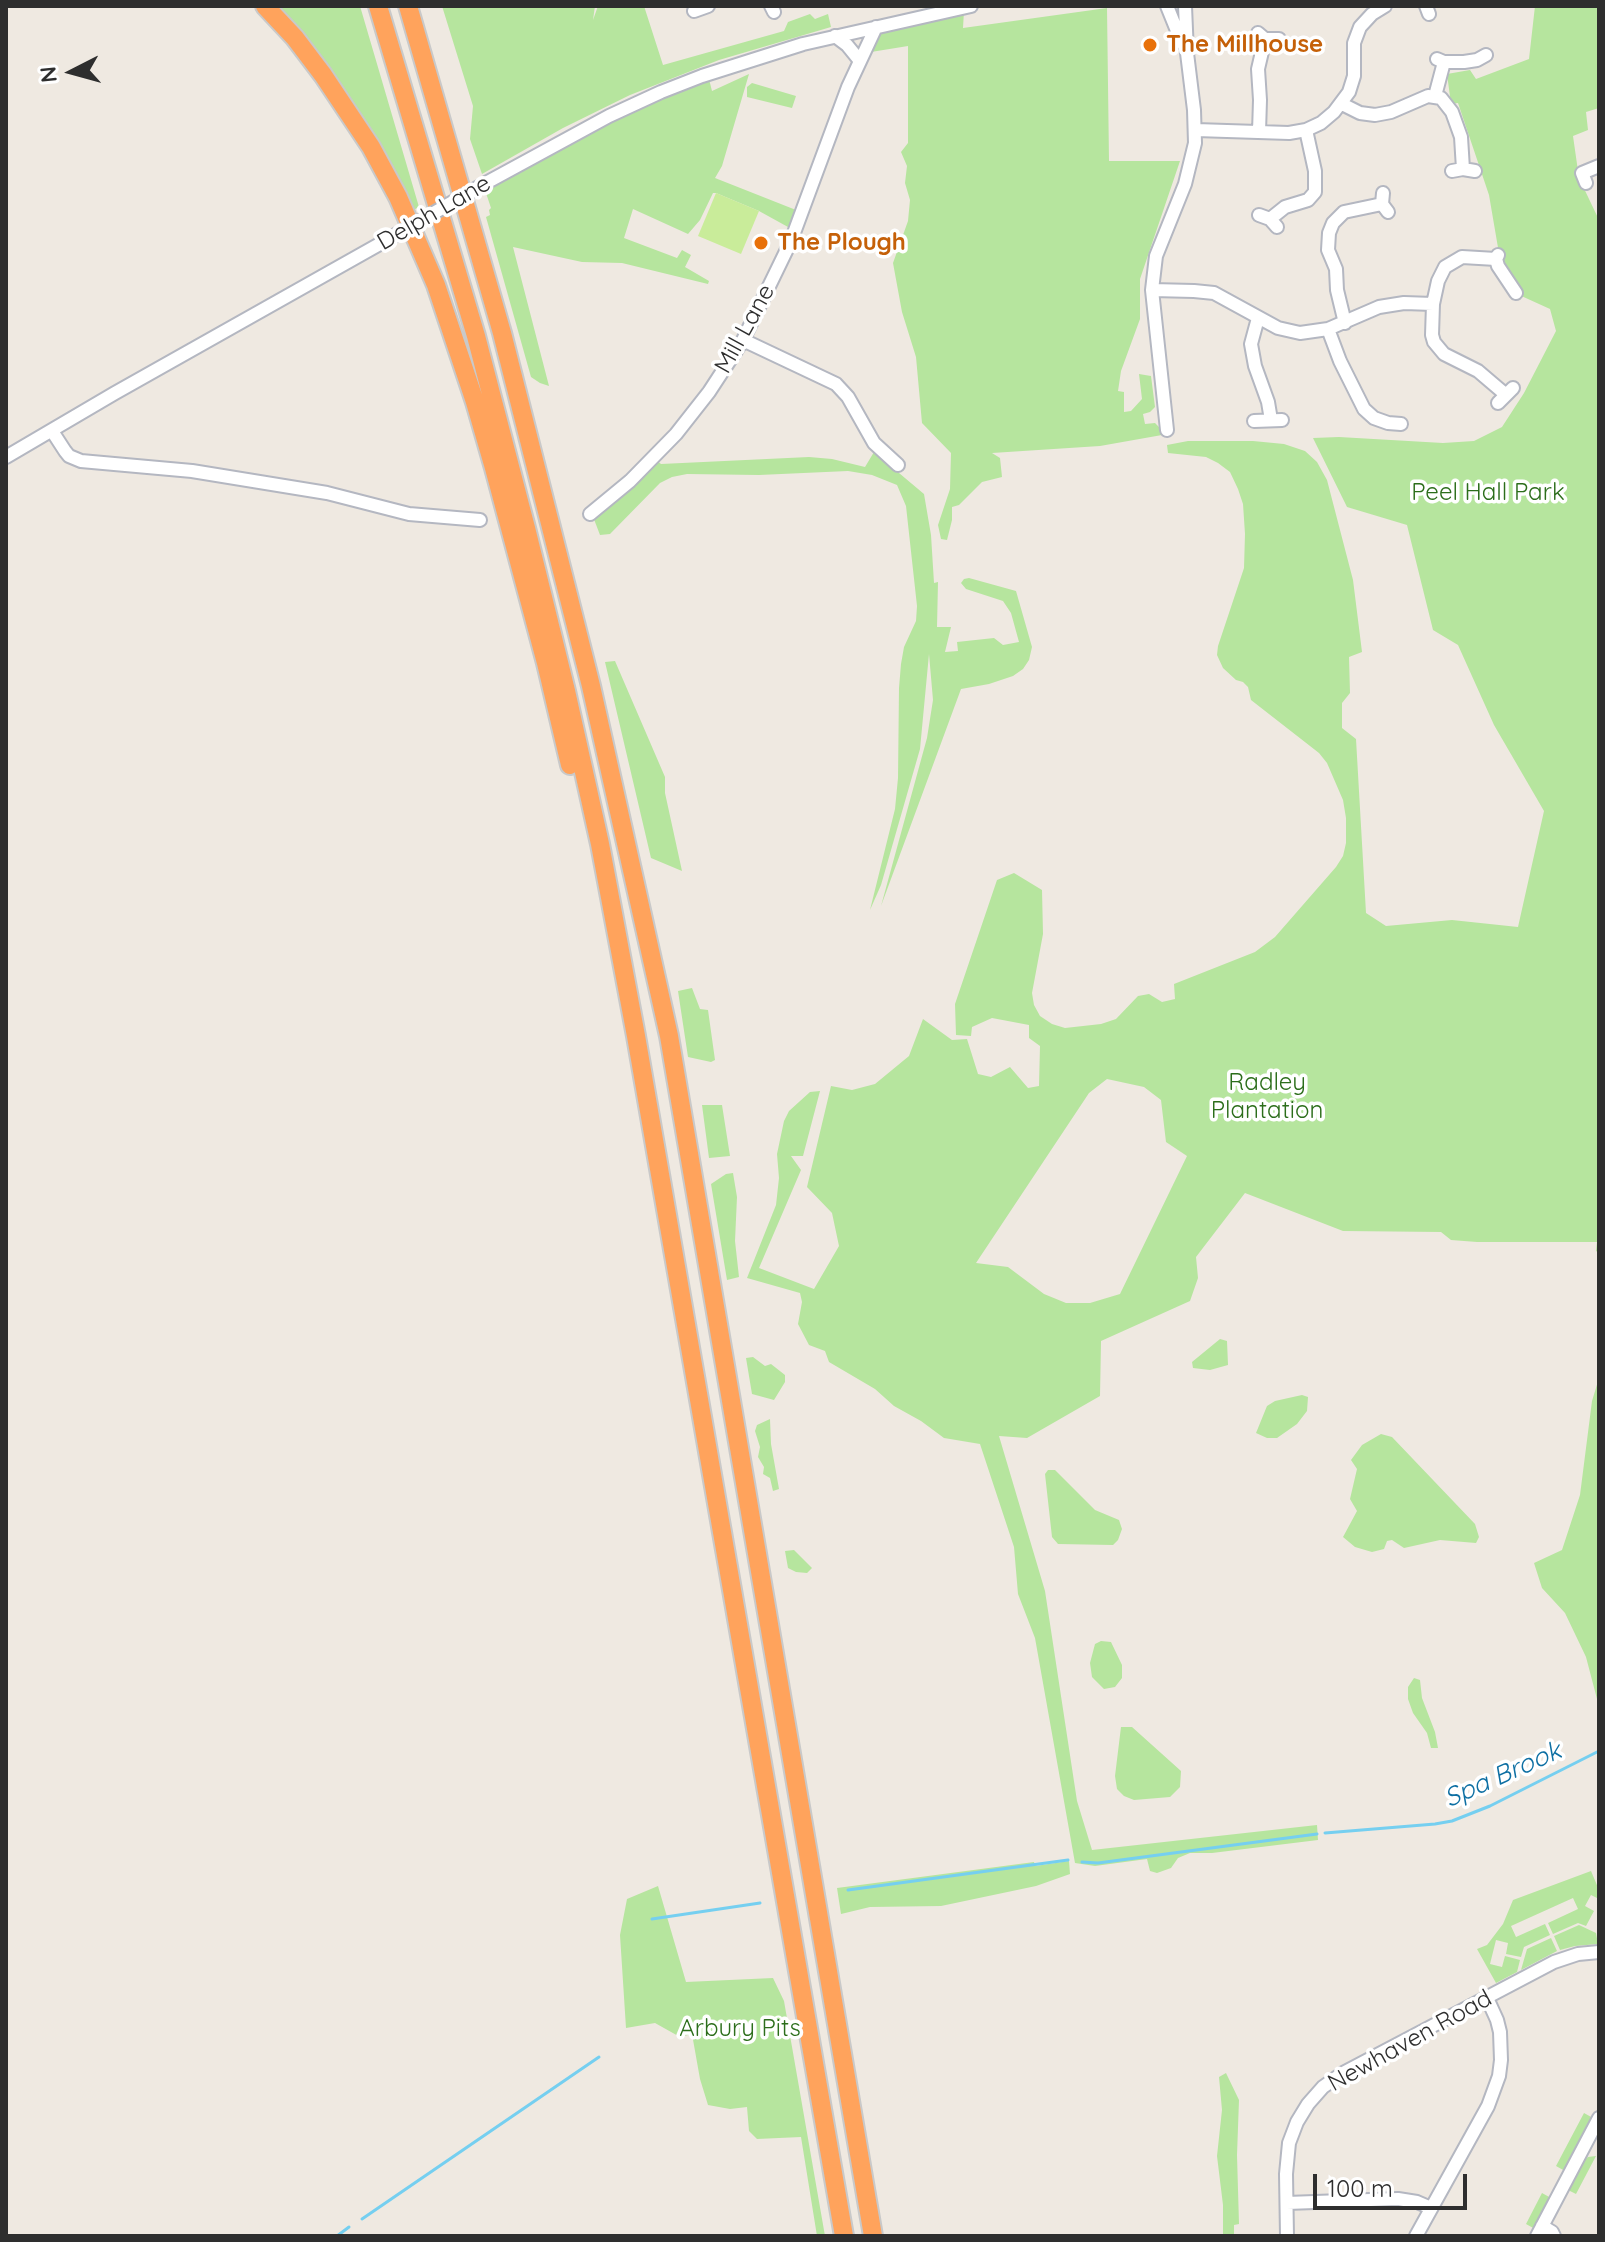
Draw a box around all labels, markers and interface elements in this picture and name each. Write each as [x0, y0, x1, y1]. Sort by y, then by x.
place label: The Millhouse [1166, 31, 1323, 59]
north arrow [32, 32, 112, 112]
marker: The Millhouse [1141, 36, 1159, 54]
text: N [33, 65, 63, 84]
street label: Delph Lane [372, 169, 496, 257]
place label: The Plough [777, 229, 906, 257]
marker: The Plough [752, 234, 770, 252]
street label: Mill Lane [709, 279, 781, 379]
park label: Peel Hall Park [1411, 479, 1565, 507]
park label: Radley Plantation [1211, 1069, 1323, 1125]
water label: Spa Brook [1440, 1735, 1566, 1815]
street label: Newhaven Road [1323, 1984, 1497, 2098]
park label: Arbury Pits [679, 2015, 801, 2043]
scale bar [1317, 2158, 1471, 2208]
text: 100 m [1327, 2173, 1393, 2203]

